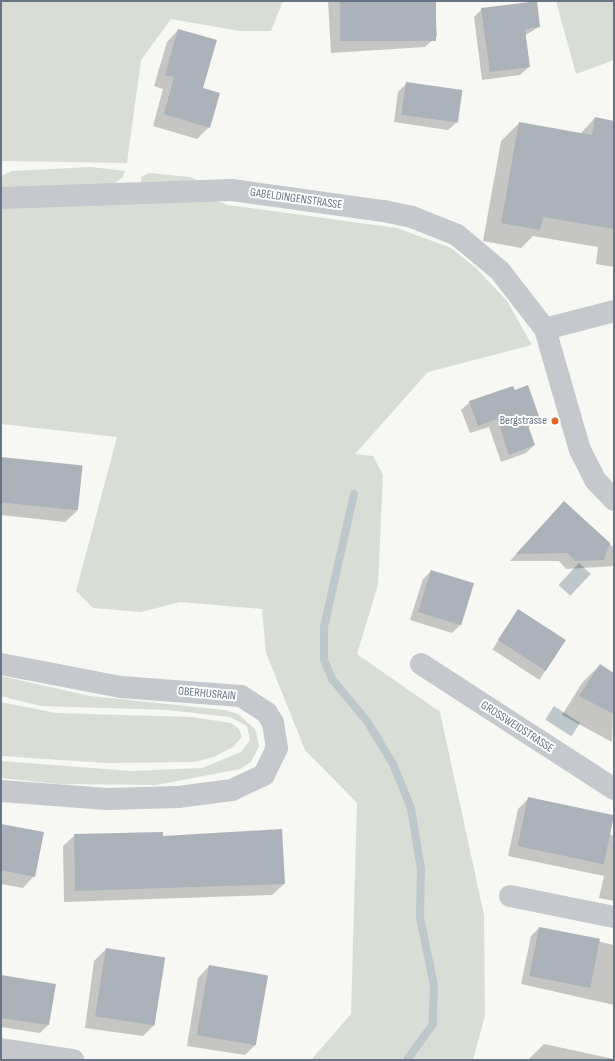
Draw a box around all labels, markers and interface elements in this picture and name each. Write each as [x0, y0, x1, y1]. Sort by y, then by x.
street label: GABELDINGENSTRASSE [249, 185, 343, 213]
place label: Bergstrasse [500, 414, 547, 428]
marker: Bergstrasse [550, 416, 560, 426]
street label: OBERHUSRAIN [177, 684, 237, 704]
street label: GROSSWEIDSTRASSE [478, 698, 556, 756]

